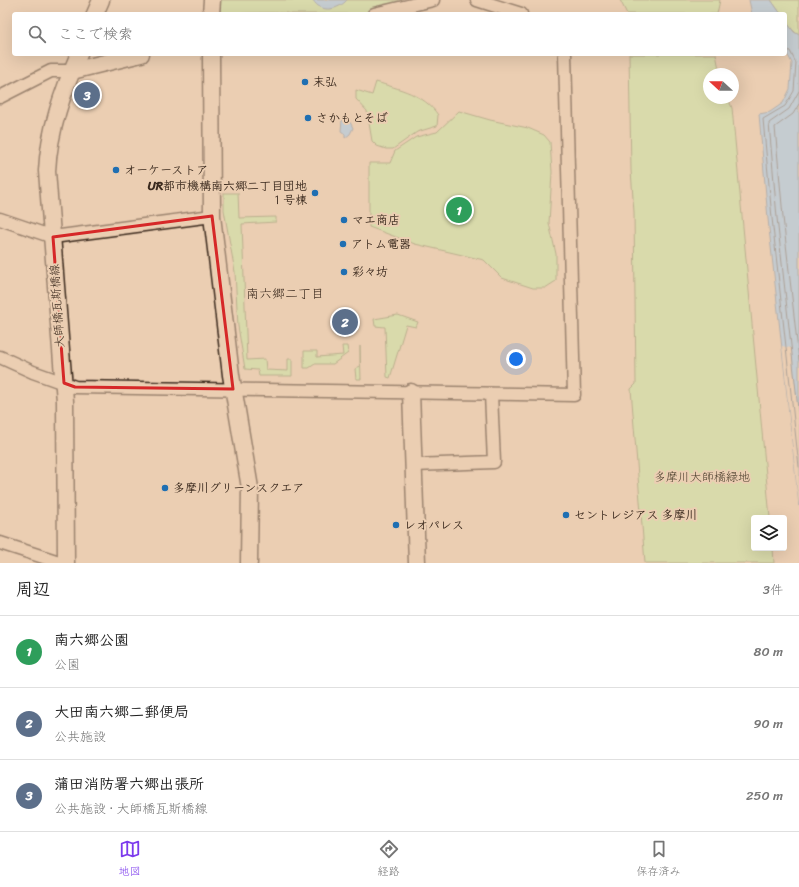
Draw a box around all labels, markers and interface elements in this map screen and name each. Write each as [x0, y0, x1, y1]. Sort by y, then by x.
search box [12, 12, 787, 56]
text: ここで検索 [58, 21, 133, 47]
icon: search [26, 23, 48, 45]
north arrow [703, 68, 739, 104]
place label: 末弘 [313, 71, 337, 93]
marker: 末弘 [300, 77, 310, 87]
pin: 3 [74, 80, 100, 110]
place label: さかもとそば [316, 107, 388, 129]
marker: さかもとそば [303, 113, 313, 123]
place label: オーケーストア [124, 159, 208, 181]
marker: オーケーストア [111, 165, 121, 175]
place label: UR都市機構南六郷二丁目団地 １号棟 [148, 175, 307, 211]
marker: UR都市機構南六郷二丁目団地 １号棟 [310, 188, 320, 198]
pin: 1 [446, 195, 472, 225]
place label: マエ商店 [352, 209, 400, 231]
marker: マエ商店 [339, 215, 349, 225]
place label: アトム電器 [351, 233, 411, 255]
marker: アトム電器 [338, 239, 348, 249]
place label: 彩々坊 [352, 261, 388, 283]
street label: 大師橋瓦斯橋線 [43, 263, 71, 349]
marker: 彩々坊 [339, 267, 349, 277]
district label: 南六郷二丁目 [246, 282, 324, 305]
pin: 2 [332, 307, 358, 337]
your location [506, 349, 526, 369]
park label: 多摩川大師橋緑地 [654, 466, 750, 488]
place label: 多摩川グリーンスクエア [173, 477, 304, 499]
marker: 多摩川グリーンスクエア [160, 483, 170, 493]
place label: セントレジアス 多摩川 [574, 504, 698, 526]
marker: セントレジアス 多摩川 [561, 510, 571, 520]
place label: レオパレス [404, 514, 464, 536]
map controls [751, 515, 787, 551]
button: layers [751, 515, 787, 551]
marker: レオパレス [391, 520, 401, 530]
text: 周辺 [16, 574, 50, 604]
text: 3件 [763, 578, 783, 601]
text: 南六郷公園 [54, 627, 129, 653]
text: 1 [26, 640, 32, 663]
text: 80 m [754, 640, 783, 663]
text: 公園 [54, 653, 80, 676]
text: 大田南六郷二郵便局 [54, 699, 189, 725]
text: 2 [25, 712, 33, 735]
text: 90 m [753, 712, 783, 735]
text: 公共施設 [54, 725, 106, 748]
text: 蒲田消防署六郷出張所 [54, 771, 204, 797]
text: 3 [25, 784, 33, 807]
text: 250 m [746, 784, 783, 807]
text: 公共施設 · 大師橋瓦斯橋線 [54, 797, 207, 820]
tab: 地図 [119, 838, 141, 881]
tab: 経路 [378, 838, 400, 881]
tab: 保存済み [637, 838, 681, 881]

